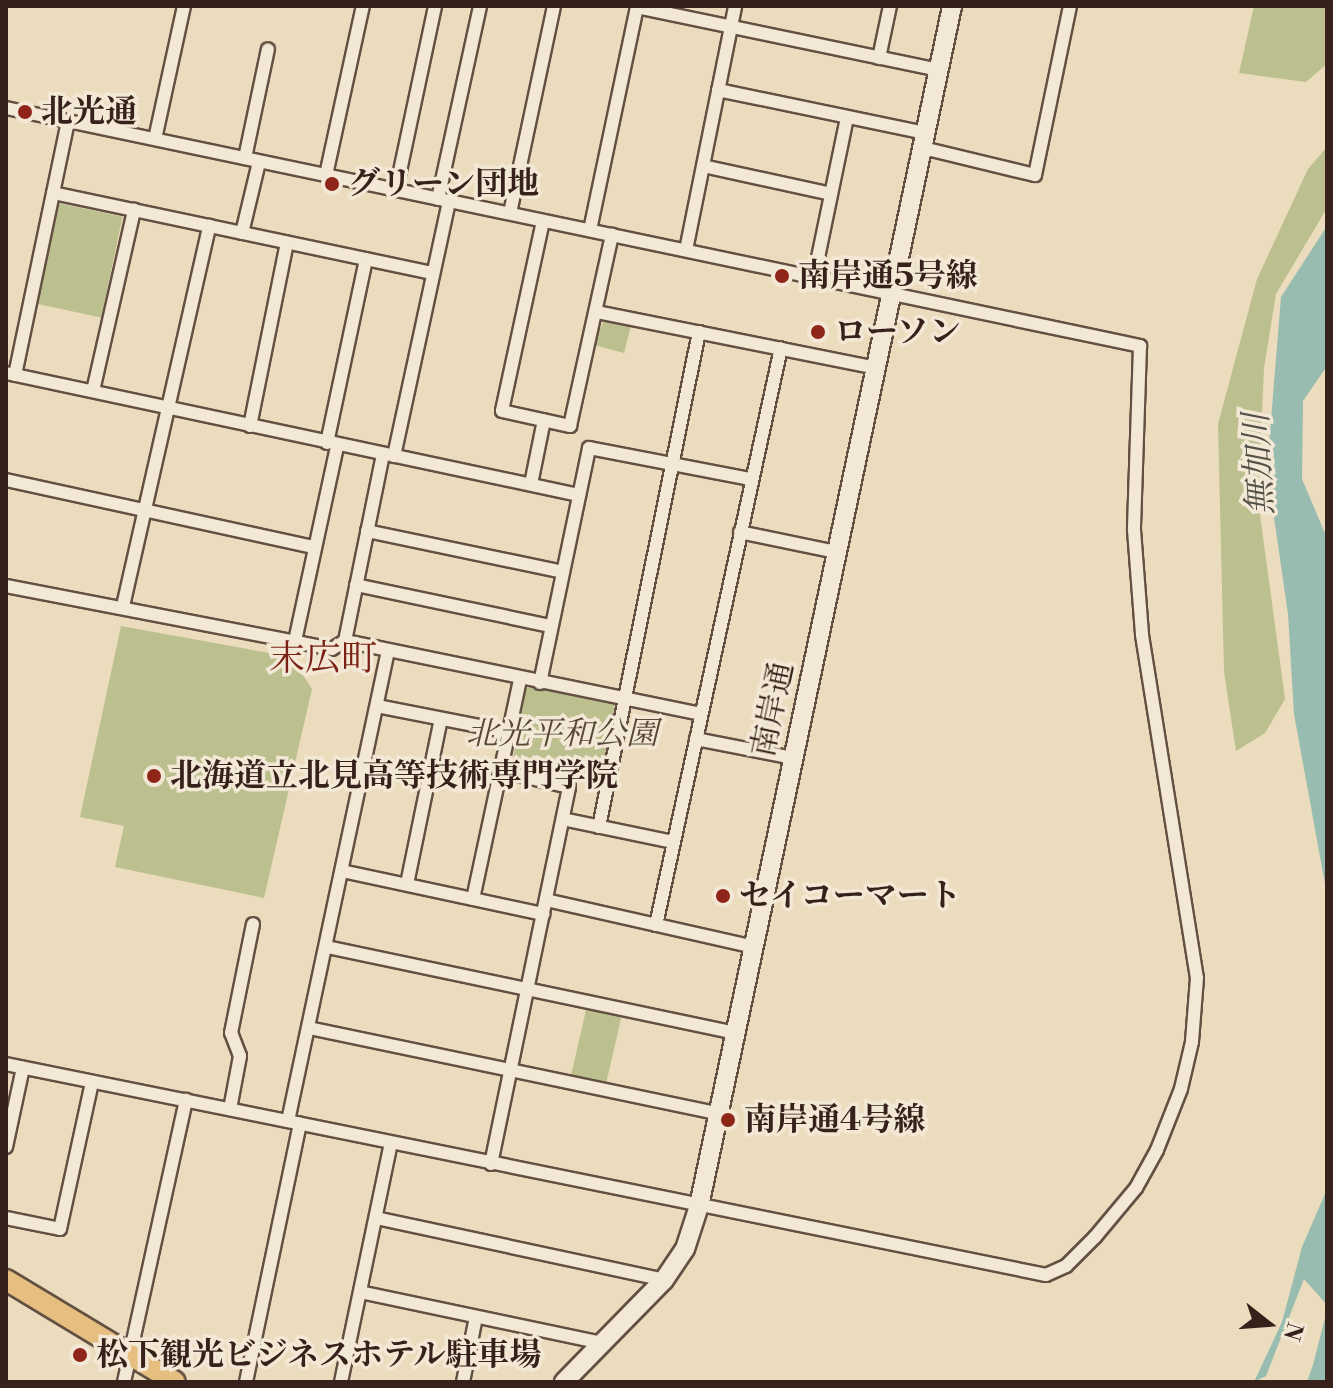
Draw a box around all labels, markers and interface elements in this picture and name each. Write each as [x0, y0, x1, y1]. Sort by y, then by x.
place label: 北光通 [41, 93, 137, 131]
marker: 北光通 [16, 103, 34, 121]
place label: グリーン団地 [348, 165, 540, 203]
marker: グリーン団地 [323, 175, 341, 193]
place label: 南岸通5号線 [798, 257, 978, 295]
marker: 南岸通5号線 [773, 267, 791, 285]
place label: ローソン [834, 313, 962, 351]
marker: ローソン [809, 323, 827, 341]
water label: 無加川 [1237, 412, 1283, 516]
district label: 末広町 [269, 638, 377, 682]
street label: 南岸通 [744, 659, 802, 761]
park label: 北光平和公園 [466, 715, 658, 753]
place label: 北海道立北見高等技術専門学院 [170, 757, 618, 795]
marker: 北海道立北見高等技術専門学院 [145, 767, 163, 785]
place label: セイコーマート [739, 877, 963, 915]
marker: セイコーマート [714, 887, 732, 905]
place label: 南岸通4号線 [744, 1101, 925, 1139]
marker: 南岸通4号線 [719, 1111, 737, 1129]
north arrow [1229, 1284, 1309, 1364]
text: N [1277, 1319, 1308, 1343]
place label: 松下観光ビジネスホテル駐車場 [96, 1336, 544, 1374]
marker: 松下観光ビジネスホテル駐車場 [71, 1346, 89, 1364]

